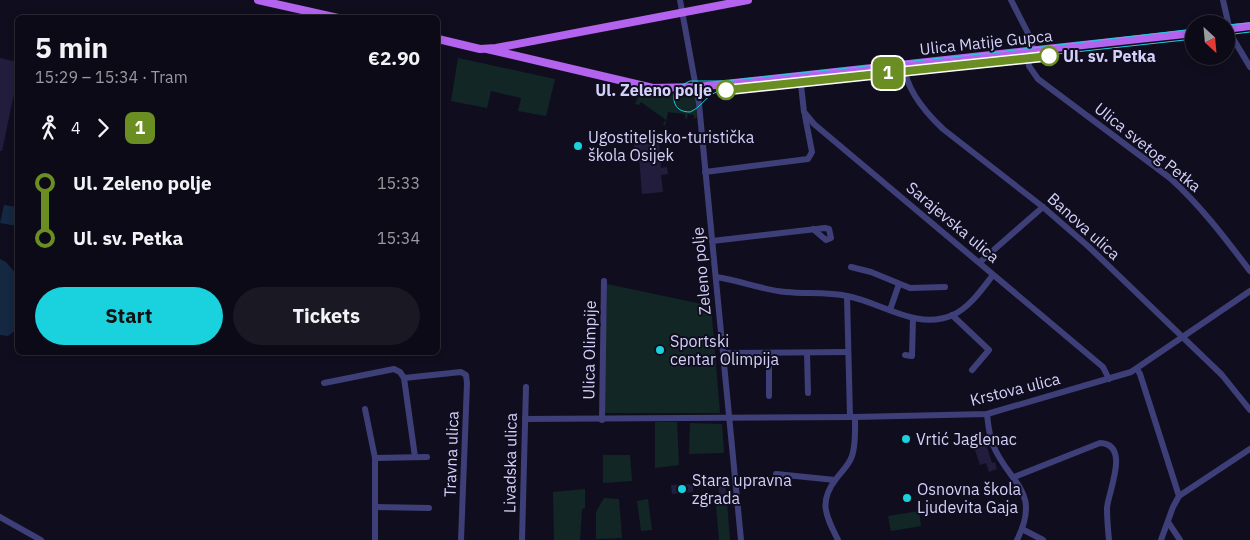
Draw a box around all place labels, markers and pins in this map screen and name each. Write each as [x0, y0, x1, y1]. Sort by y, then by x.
marker: Ul. sv. Petka [1039, 46, 1059, 66]
place label: Ul. sv. Petka [1063, 46, 1156, 66]
place label: Ul. Zeleno polje [595, 80, 712, 100]
marker: Ul. Zeleno polje [716, 80, 736, 100]
place label: Ugostiteljsko-turistička škola Osijek [588, 127, 755, 165]
marker: Ugostiteljsko-turistička škola Osijek [572, 140, 584, 152]
place label: Sportski centar Olimpija [670, 331, 780, 369]
marker: Sportski centar Olimpija [654, 344, 666, 356]
place label: Vrtić Jaglenac [916, 429, 1017, 449]
marker: Vrtić Jaglenac [900, 433, 912, 445]
place label: Stara upravna zgrada [692, 470, 792, 508]
place label: Osnovna škola Ljudevita Gaja [917, 479, 1022, 517]
marker: Stara upravna zgrada [676, 483, 688, 495]
marker: Osnovna škola Ljudevita Gaja [901, 492, 913, 504]

